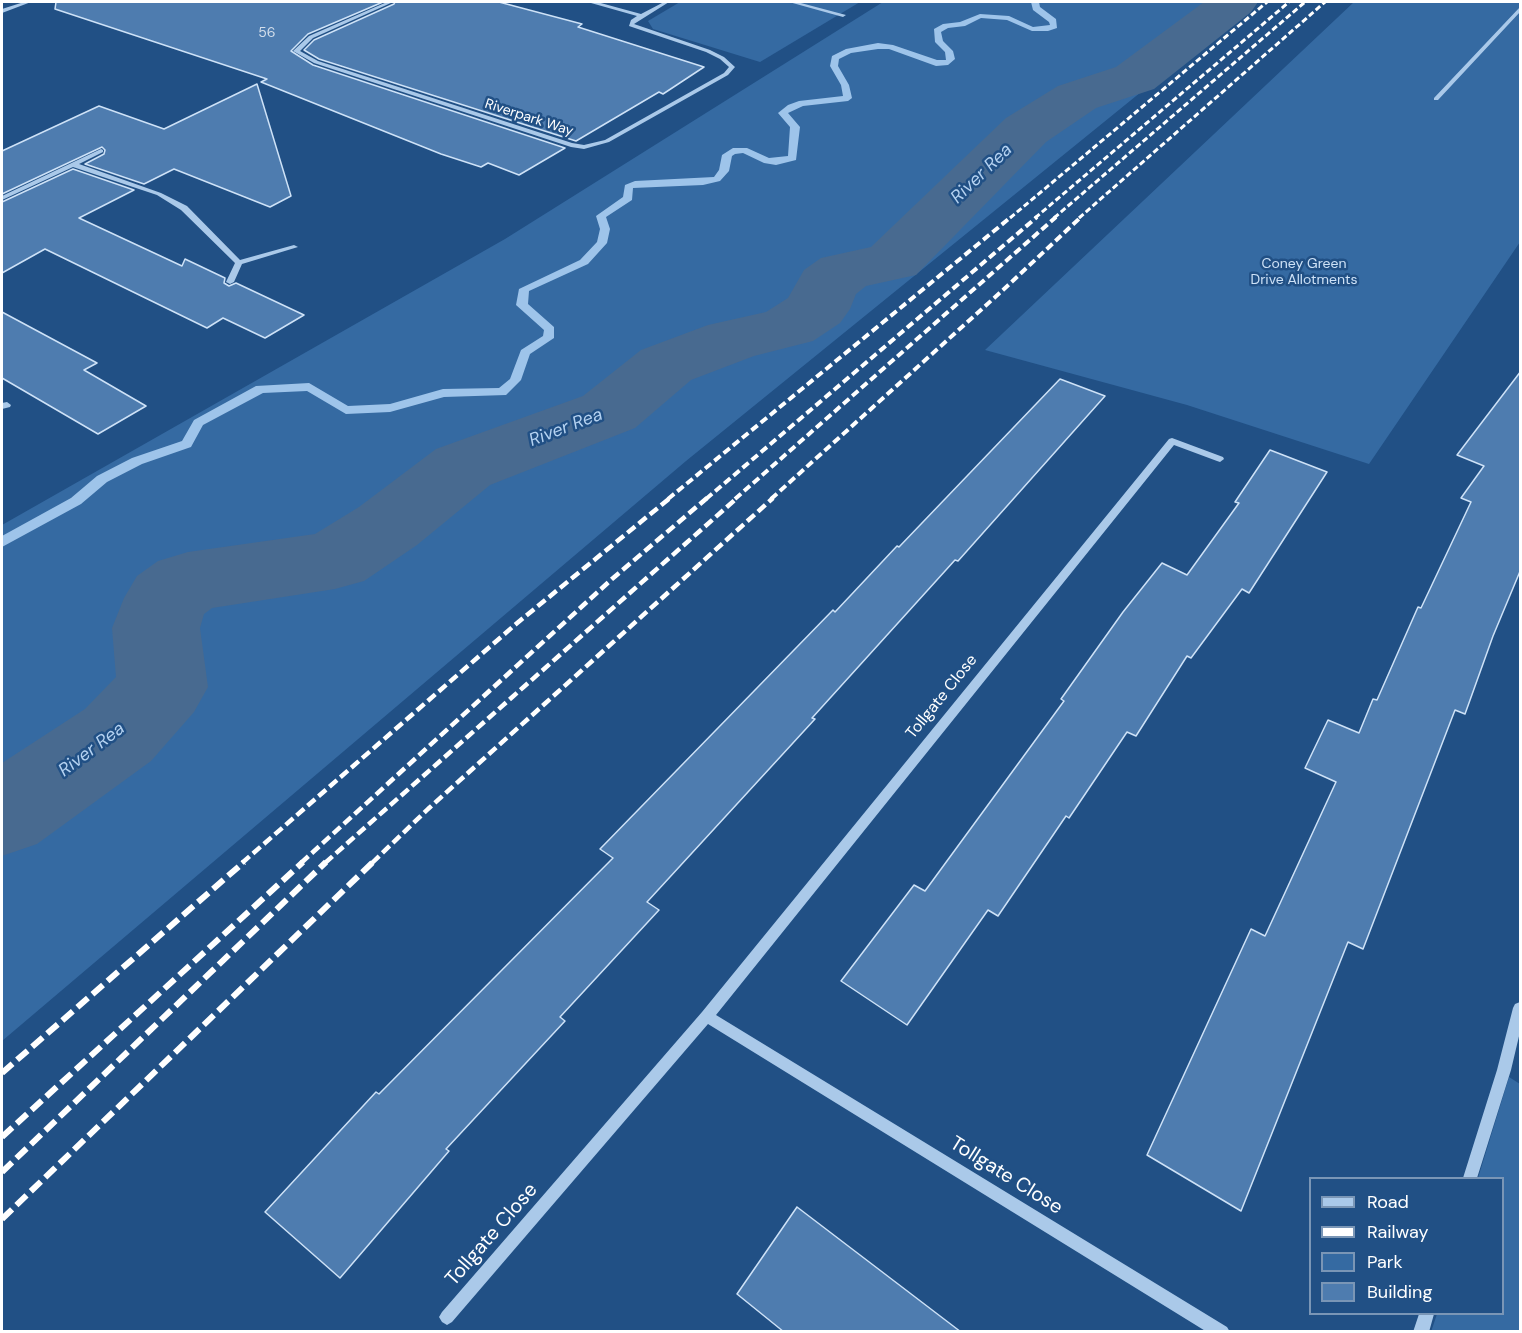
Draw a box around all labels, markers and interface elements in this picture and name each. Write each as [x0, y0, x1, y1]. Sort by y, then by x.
house number: 56 [258, 25, 276, 41]
street label: Riverpark Way [483, 96, 575, 140]
water label: River Rea [947, 139, 1017, 209]
park label: Coney Green Drive Allotments [1251, 256, 1357, 288]
water label: River Rea [526, 404, 606, 452]
street label: Tollgate Close [902, 651, 982, 743]
water label: River Rea [55, 718, 129, 782]
street label: Tollgate Close [945, 1132, 1067, 1220]
legend [1309, 1177, 1504, 1315]
street label: Tollgate Close [441, 1179, 543, 1291]
text: Road [1367, 1190, 1409, 1214]
text: Railway [1367, 1220, 1429, 1244]
text: Park [1367, 1250, 1403, 1274]
text: Building [1367, 1280, 1432, 1304]

